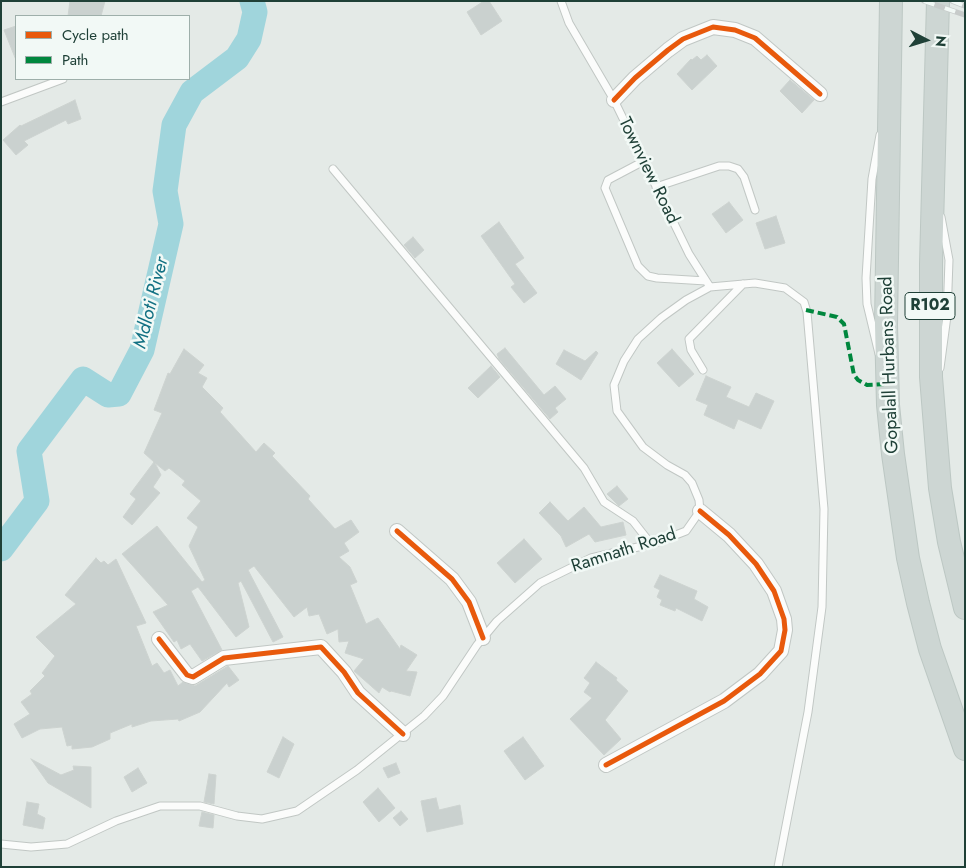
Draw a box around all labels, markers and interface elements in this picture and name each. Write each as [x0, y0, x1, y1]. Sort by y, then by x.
legend [15, 15, 190, 80]
north arrow [901, 15, 951, 65]
text: Cycle path [62, 24, 129, 46]
text: N [930, 35, 951, 48]
text: Path [62, 49, 88, 71]
street label: Townview Road [613, 114, 683, 228]
water label: Mdloti River [130, 255, 174, 351]
street label: Gopalall Hurbans Road [876, 276, 904, 454]
road number: R102 [905, 292, 955, 320]
street label: Ramnath Road [569, 524, 679, 578]

